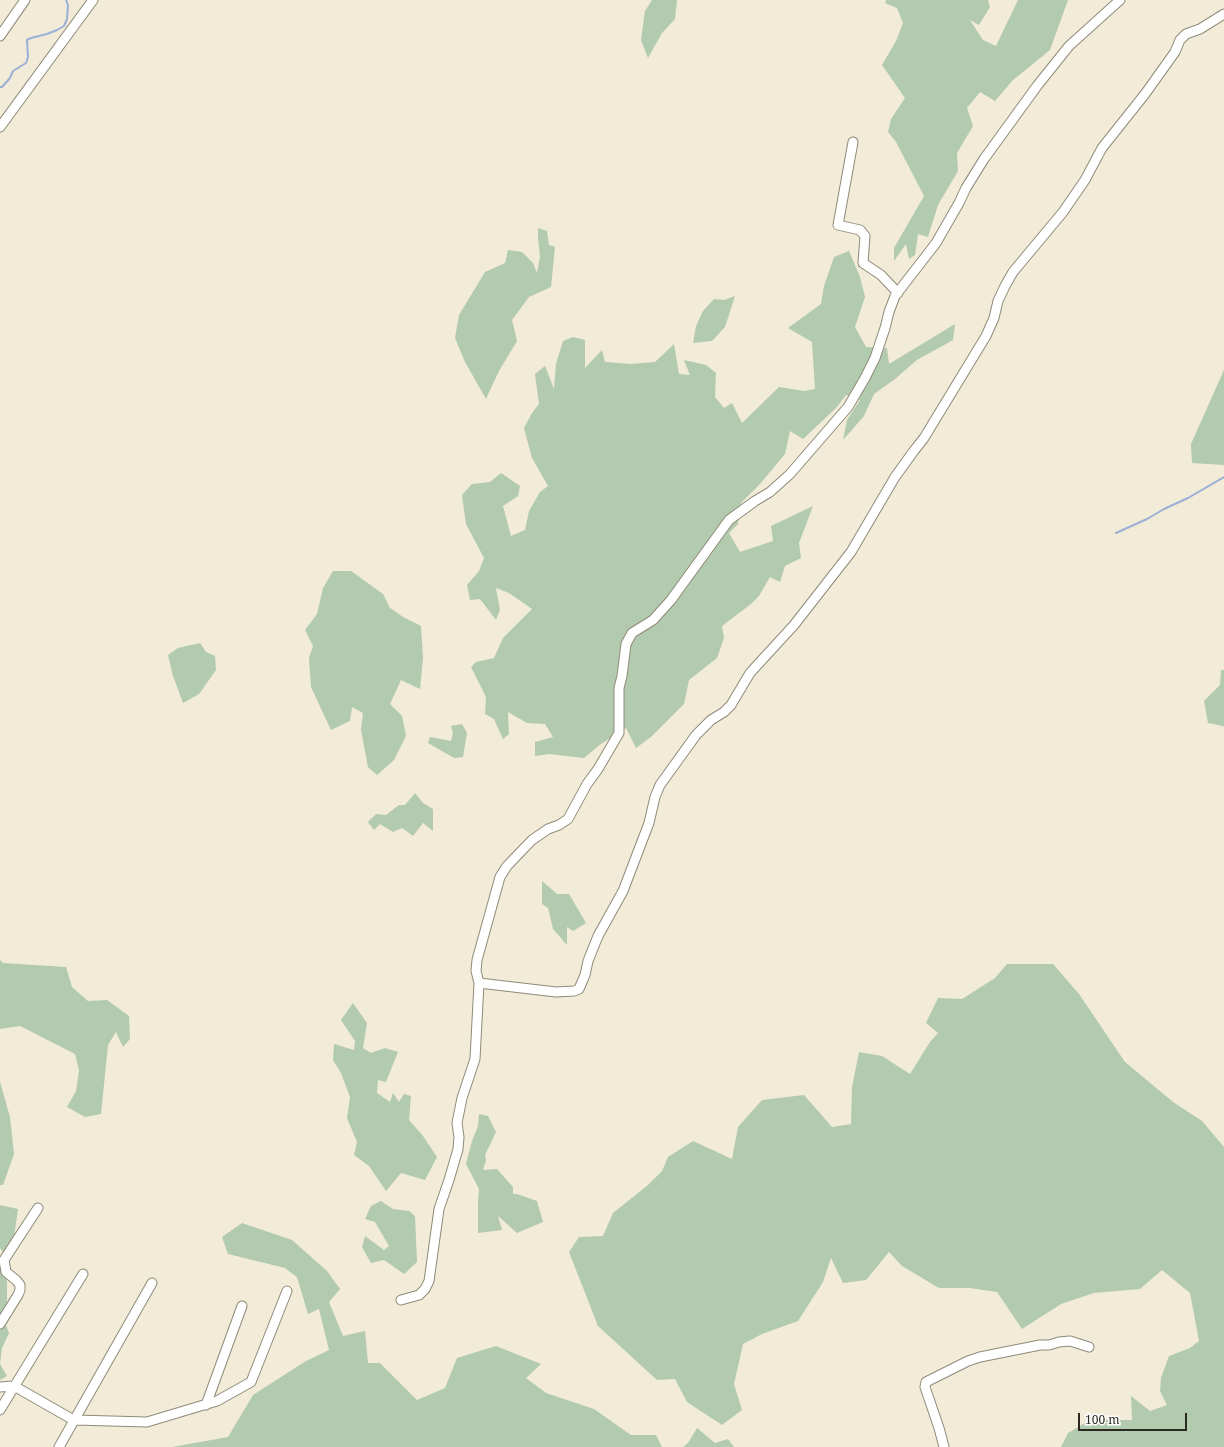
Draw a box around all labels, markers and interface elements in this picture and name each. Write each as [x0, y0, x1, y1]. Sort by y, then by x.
scale bar [1080, 1405, 1189, 1431]
text: 100 m [1085, 1411, 1120, 1428]

